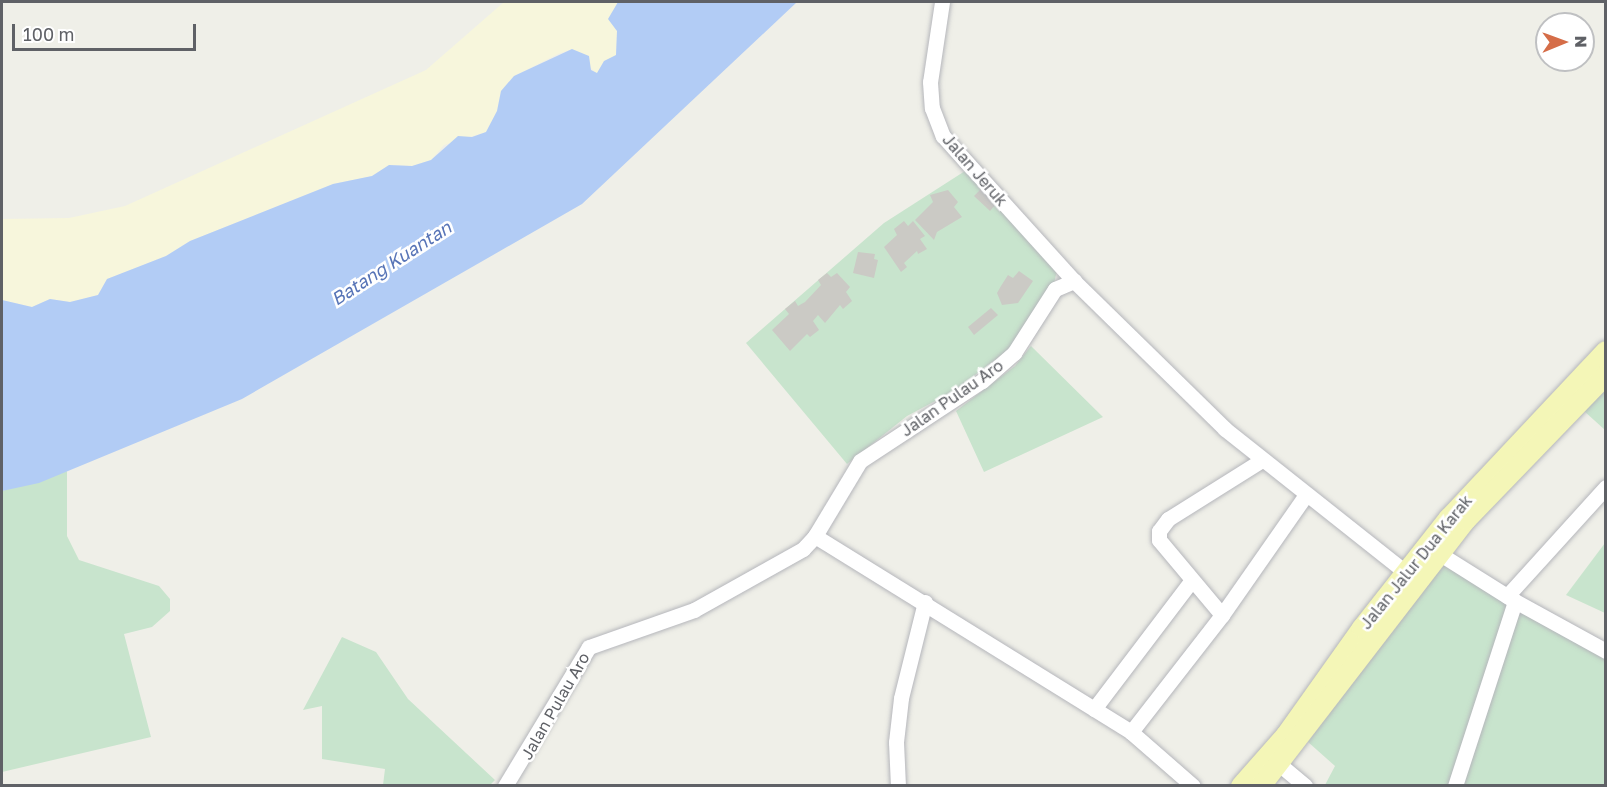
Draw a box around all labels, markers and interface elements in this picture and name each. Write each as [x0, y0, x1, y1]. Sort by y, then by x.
scale bar [15, 12, 200, 50]
north arrow [1535, 12, 1595, 72]
text: 100 m [23, 23, 74, 45]
text: N [1571, 35, 1591, 48]
street label: Jalan Jeruk [939, 130, 1011, 210]
water label: Batang Kuantan [327, 216, 455, 310]
street label: Jalan Pulau Aro [897, 356, 1007, 440]
street label: Jalan Jalur Dua Karak [1356, 491, 1476, 633]
street label: Jalan Pulau Aro [517, 649, 593, 763]

